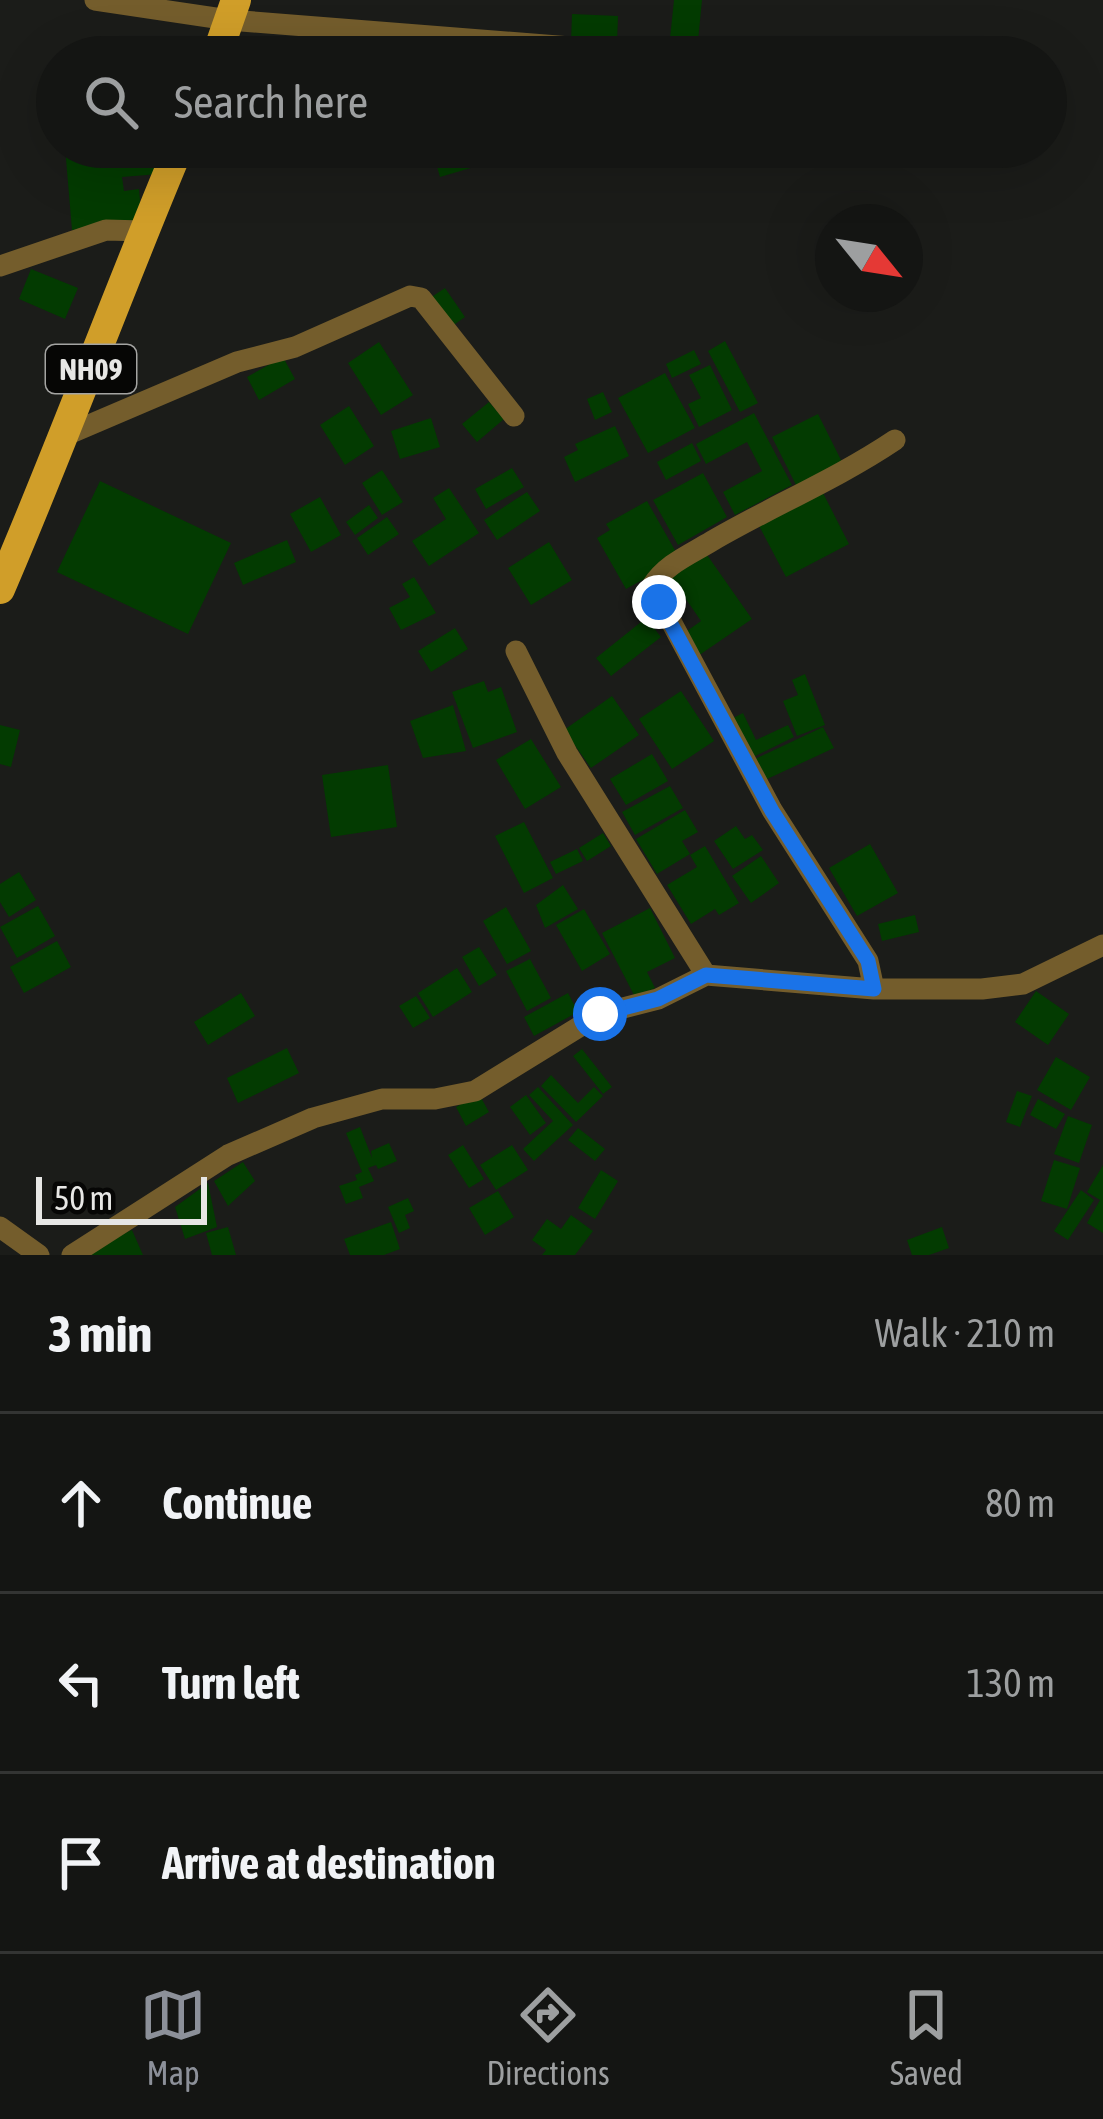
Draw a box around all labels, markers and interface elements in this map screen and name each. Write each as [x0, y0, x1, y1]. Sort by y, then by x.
search box [36, 36, 1067, 168]
icon: search [78, 69, 144, 135]
text: Search here [174, 76, 368, 128]
north arrow [815, 204, 923, 312]
road number: NH09 [46, 345, 136, 393]
route end [632, 575, 686, 629]
route start [573, 987, 627, 1041]
scale bar [36, 1171, 207, 1224]
text: 50 m [54, 1179, 113, 1217]
text: 3 min [48, 1304, 152, 1363]
text: Walk · 210 m [875, 1311, 1055, 1355]
icon: ahead [48, 1470, 114, 1536]
text: Continue [162, 1477, 313, 1529]
text: 80 m [985, 1481, 1055, 1525]
icon: left [48, 1650, 114, 1716]
text: Turn left [162, 1657, 300, 1709]
text: 130 m [967, 1661, 1055, 1705]
icon: arrive [48, 1830, 114, 1896]
text: Arrive at destination [162, 1837, 496, 1889]
tab: Map [140, 1982, 206, 2092]
tab: Directions [486, 1982, 610, 2092]
tab: Saved [890, 1982, 963, 2092]

